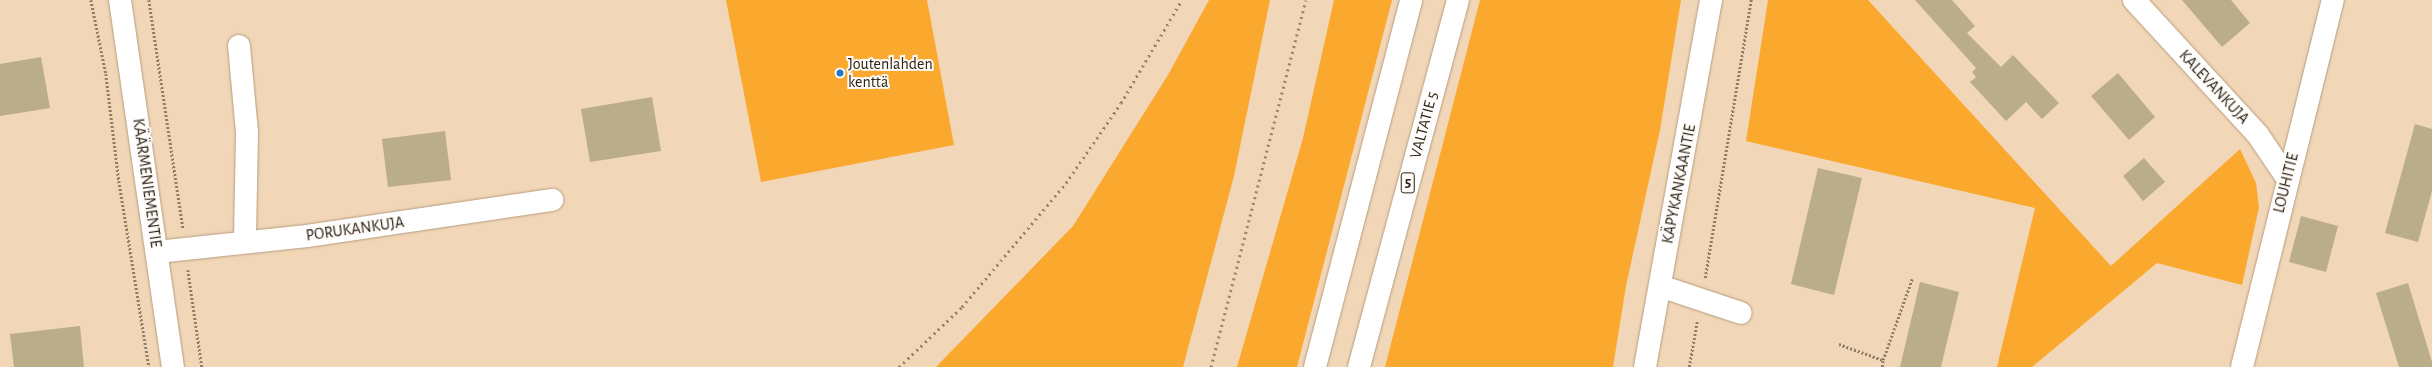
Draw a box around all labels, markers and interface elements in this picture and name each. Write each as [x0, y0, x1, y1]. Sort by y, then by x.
street label: KALEVANKUJA [2175, 46, 2253, 128]
place label: Joutenlahden kenttä [848, 54, 933, 92]
marker: Joutenlahden kenttä [835, 68, 845, 78]
street label: VALTATIE 5 [1406, 90, 1442, 160]
street label: KÄÄRMENIEMENTIE [128, 117, 166, 249]
street label: KÄPYKANKAANTIE [1658, 123, 1700, 245]
street label: LOUHITIE [2269, 151, 2303, 215]
road number: 5 [1400, 170, 1416, 196]
street label: PORUKANKUJA [305, 213, 405, 245]

